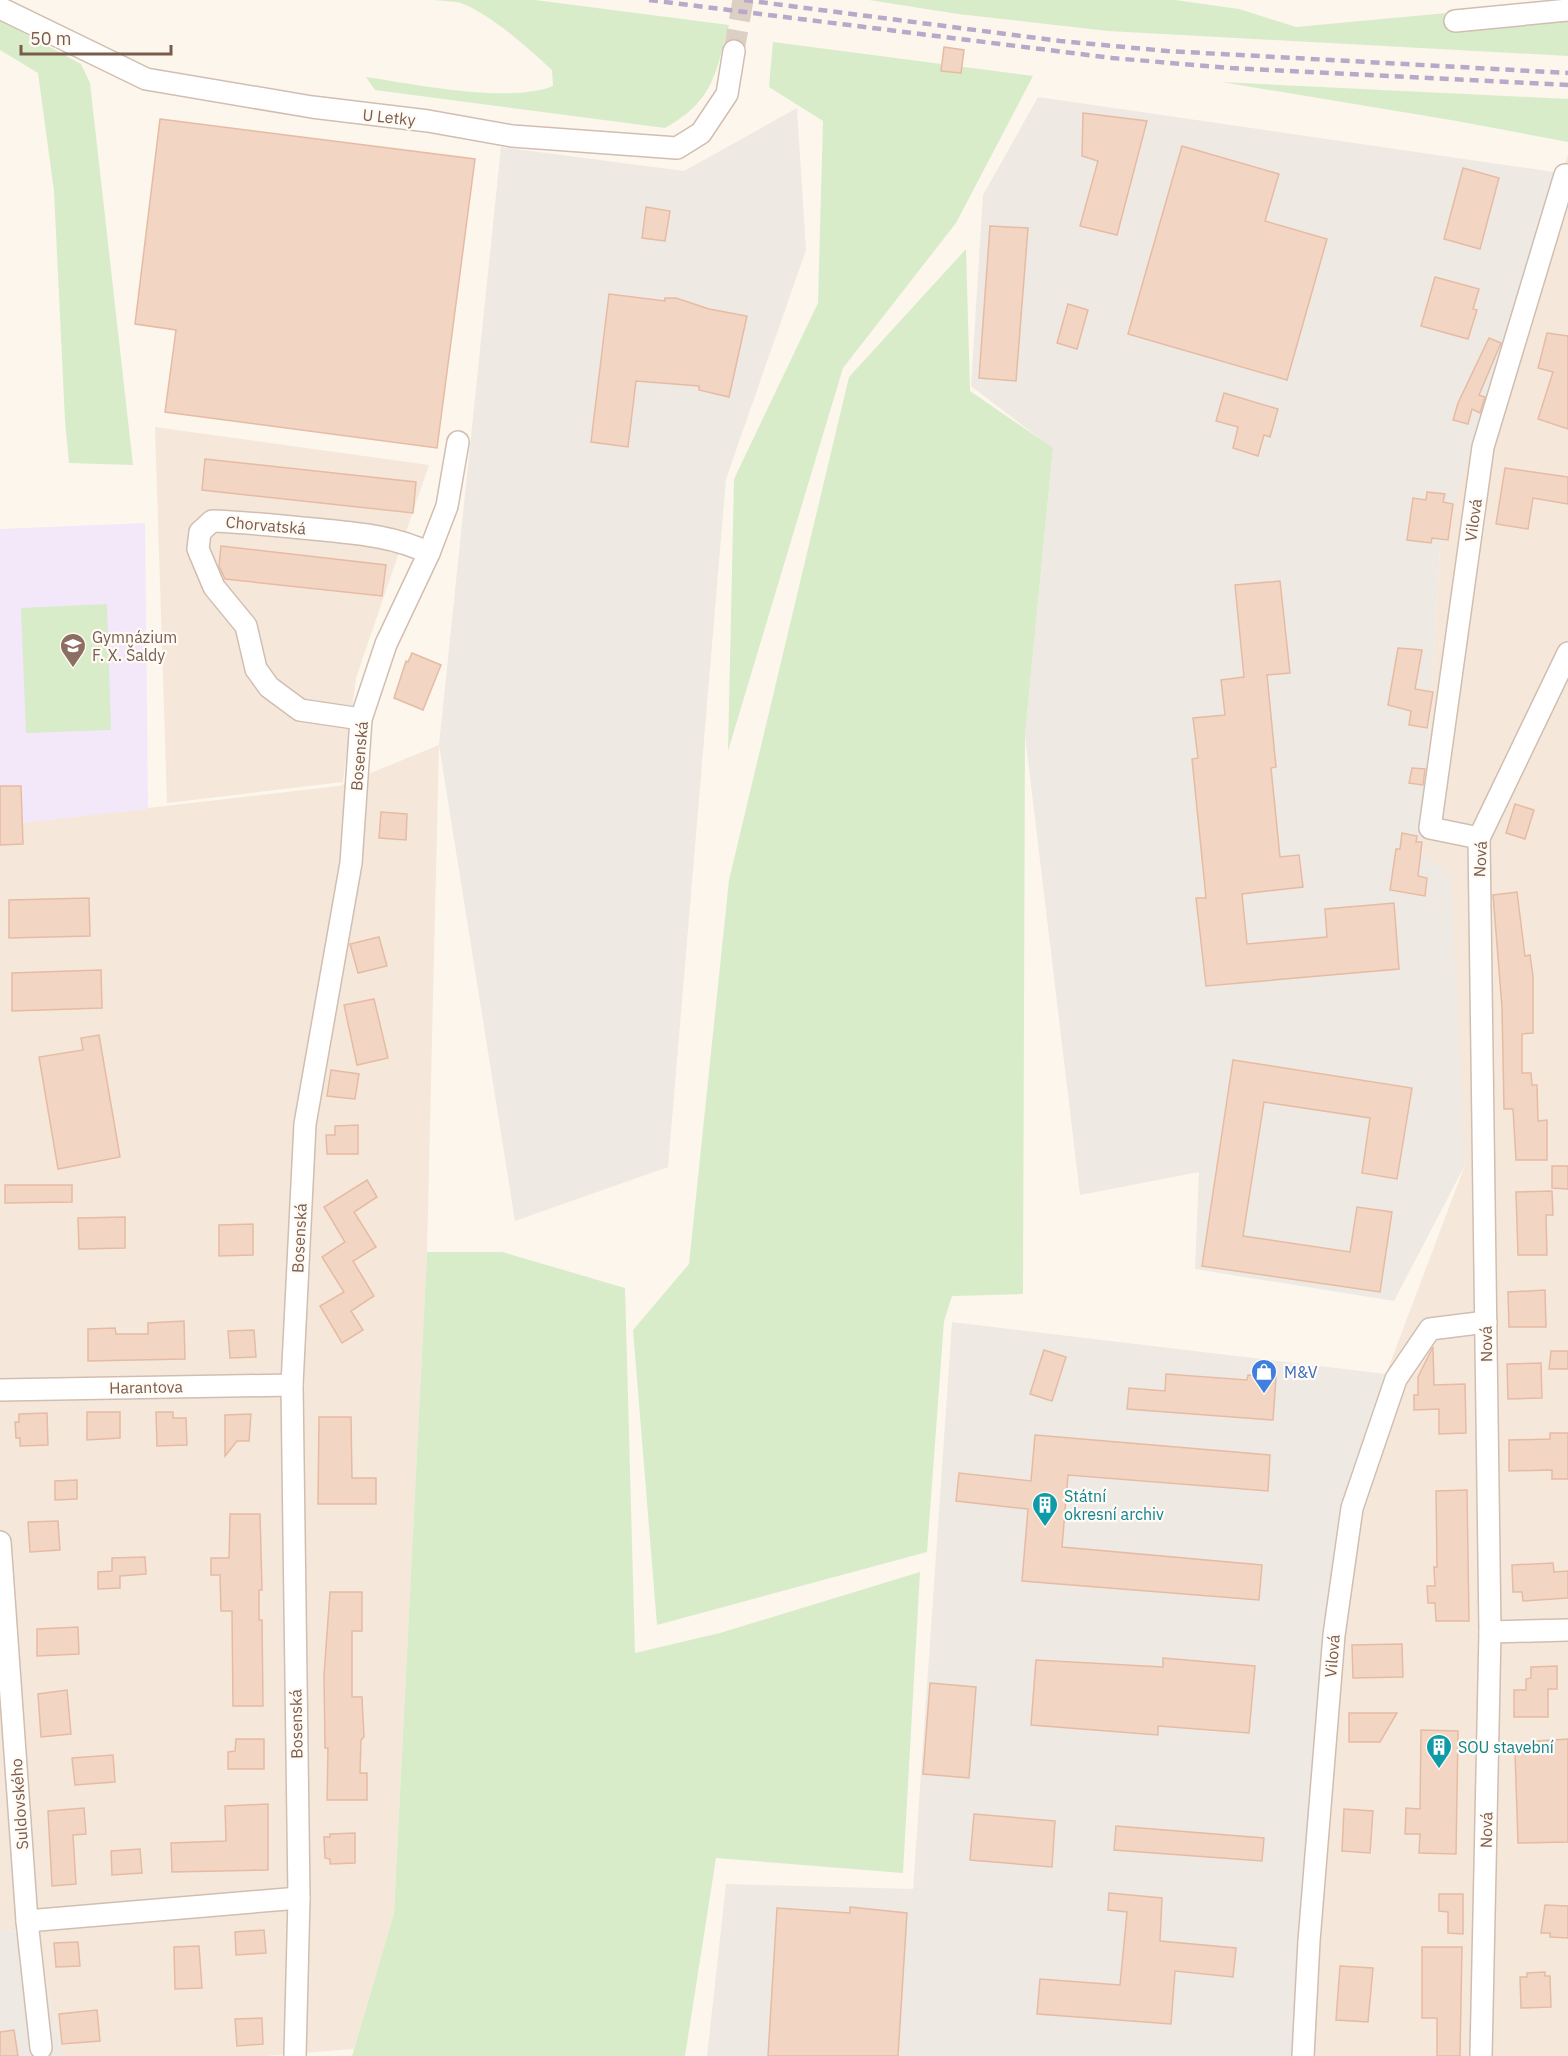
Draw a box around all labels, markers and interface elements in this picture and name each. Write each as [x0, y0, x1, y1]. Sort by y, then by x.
scale bar [21, 18, 171, 56]
text: 50 m [30, 27, 72, 50]
street label: U Letky [361, 104, 417, 130]
street label: Vilová [1460, 497, 1486, 543]
street label: Chorvatská [225, 512, 307, 539]
place label: Gymnázium F. X. Šaldy [92, 627, 177, 665]
school or university icon: Gymnázium F. X. Šaldy [58, 631, 88, 669]
street label: Bosenská [346, 720, 372, 792]
street label: Nová [1469, 840, 1491, 878]
street label: Bosenská [287, 1202, 311, 1273]
street label: Nová [1476, 1325, 1496, 1362]
shop icon: M&V [1249, 1357, 1279, 1395]
place label: M&V [1284, 1362, 1318, 1382]
street label: Harantova [109, 1376, 184, 1398]
place label: Státní okresní archiv [1064, 1486, 1164, 1524]
building icon: Státní okresní archiv [1030, 1490, 1060, 1528]
street label: Vilová [1320, 1633, 1344, 1678]
street label: Bosenská [285, 1688, 307, 1759]
building icon: SOU stavební [1424, 1732, 1454, 1770]
place label: SOU stavební [1458, 1737, 1554, 1757]
street label: Suldovského [6, 1758, 32, 1850]
street label: Nová [1476, 1811, 1496, 1848]

